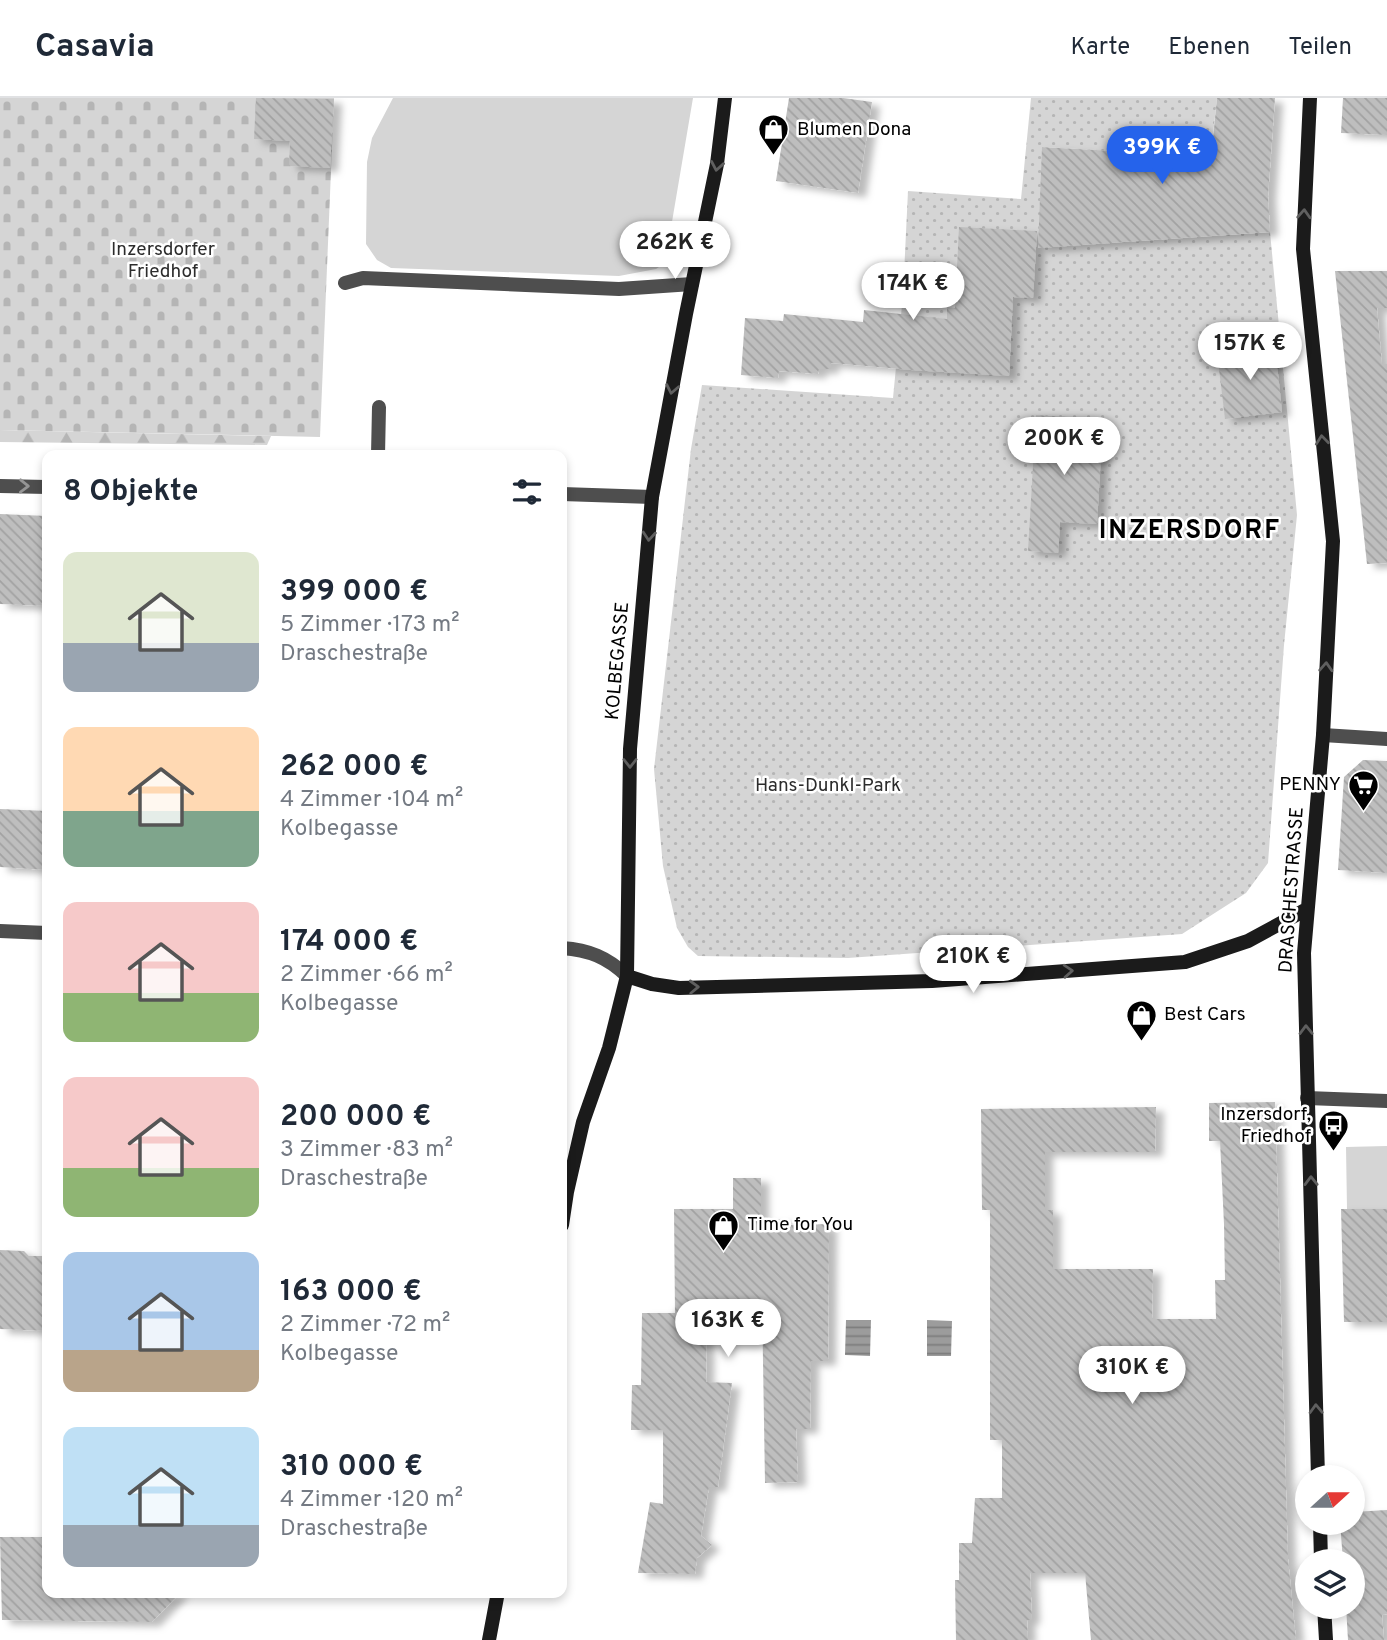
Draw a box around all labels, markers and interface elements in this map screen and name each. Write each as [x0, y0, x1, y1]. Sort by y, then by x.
text: Casavia [35, 27, 155, 69]
text: Karte [1070, 33, 1130, 63]
text: Ebenen [1168, 33, 1250, 63]
text: Teilen [1288, 33, 1352, 63]
shop icon: Blumen Dona [757, 113, 791, 157]
place label: Blumen Dona [797, 118, 911, 142]
pin: 399K € [1105, 126, 1219, 186]
text: 399K € [1123, 134, 1201, 163]
one-way arrow [710, 160, 725, 172]
one-way arrow [1297, 208, 1312, 219]
pin: 262K € [618, 222, 732, 281]
text: 262K € [636, 229, 714, 258]
park label: Inzersdorfer Friedhof [111, 238, 216, 284]
pin: 174K € [856, 262, 970, 322]
text: 174K € [877, 270, 949, 299]
pin: 157K € [1193, 322, 1307, 382]
text: 157K € [1214, 330, 1286, 359]
one-way arrow [665, 383, 680, 395]
pin: 200K € [1007, 418, 1121, 477]
text: 200K € [1023, 425, 1105, 454]
one-way arrow [1315, 435, 1330, 446]
icon: filters [508, 473, 546, 511]
text: 8 Objekte [63, 474, 198, 511]
one-way arrow [18, 479, 29, 494]
district label: INZERSDORF [1099, 515, 1281, 548]
one-way arrow [642, 531, 657, 542]
text: 399 000 € [280, 574, 428, 611]
icon: home [119, 580, 203, 664]
street label: KOLBEGASSE [601, 601, 635, 721]
text: 5 Zimmer · 173 m² [280, 611, 460, 640]
text: Draschestraße [280, 640, 428, 669]
one-way arrow [1319, 661, 1334, 672]
text: 262 000 € [280, 749, 429, 786]
icon: home [119, 755, 203, 839]
one-way arrow [622, 758, 638, 769]
supermarket icon: PENNY [1347, 768, 1381, 812]
place label: PENNY [1279, 773, 1341, 797]
park label: Hans-Dunkl-Park [755, 774, 901, 798]
text: 4 Zimmer · 104 m² [280, 786, 463, 815]
street label: DRASCHESTRASSE [1274, 806, 1310, 974]
text: Kolbegasse [280, 815, 398, 844]
text: 174 000 € [280, 924, 418, 961]
icon: home [119, 930, 203, 1014]
pin: 210K € [916, 936, 1030, 995]
text: 210K € [935, 943, 1011, 972]
text: 2 Zimmer · 66 m² [280, 961, 453, 990]
one-way arrow [1063, 964, 1074, 979]
one-way arrow [689, 979, 700, 995]
text: Kolbegasse [280, 990, 398, 1019]
shop icon: Best Cars [1124, 998, 1158, 1042]
place label: Best Cars [1164, 1003, 1246, 1027]
one-way arrow [1298, 1024, 1314, 1035]
text: 200 000 € [280, 1099, 431, 1136]
place label: Inzersdorf, Friedhof [1220, 1103, 1312, 1149]
icon: home [119, 1105, 203, 1189]
bus stop icon: Inzersdorf, Friedhof [1317, 1109, 1351, 1153]
text: 3 Zimmer · 83 m² [280, 1136, 453, 1165]
text: Draschestraße [280, 1165, 428, 1194]
one-way arrow [1303, 1176, 1318, 1187]
shop icon: Time for You [707, 1208, 741, 1252]
place label: Time for You [747, 1213, 853, 1237]
text: 163 000 € [280, 1274, 422, 1311]
icon: home [119, 1280, 203, 1364]
pin: 163K € [671, 1300, 785, 1359]
text: 163K € [691, 1307, 765, 1336]
text: 2 Zimmer · 72 m² [280, 1311, 450, 1340]
text: Kolbegasse [280, 1340, 398, 1369]
pin: 310K € [1075, 1346, 1189, 1406]
text: 310K € [1095, 1354, 1169, 1383]
one-way arrow [1309, 1403, 1324, 1414]
text: 310 000 € [280, 1449, 423, 1486]
icon: home [119, 1455, 203, 1539]
north arrow [1295, 1465, 1365, 1535]
map controls [1295, 1465, 1365, 1619]
text: 4 Zimmer · 120 m² [280, 1486, 463, 1515]
text: Draschestraße [280, 1515, 428, 1544]
button: layers [1295, 1549, 1365, 1619]

